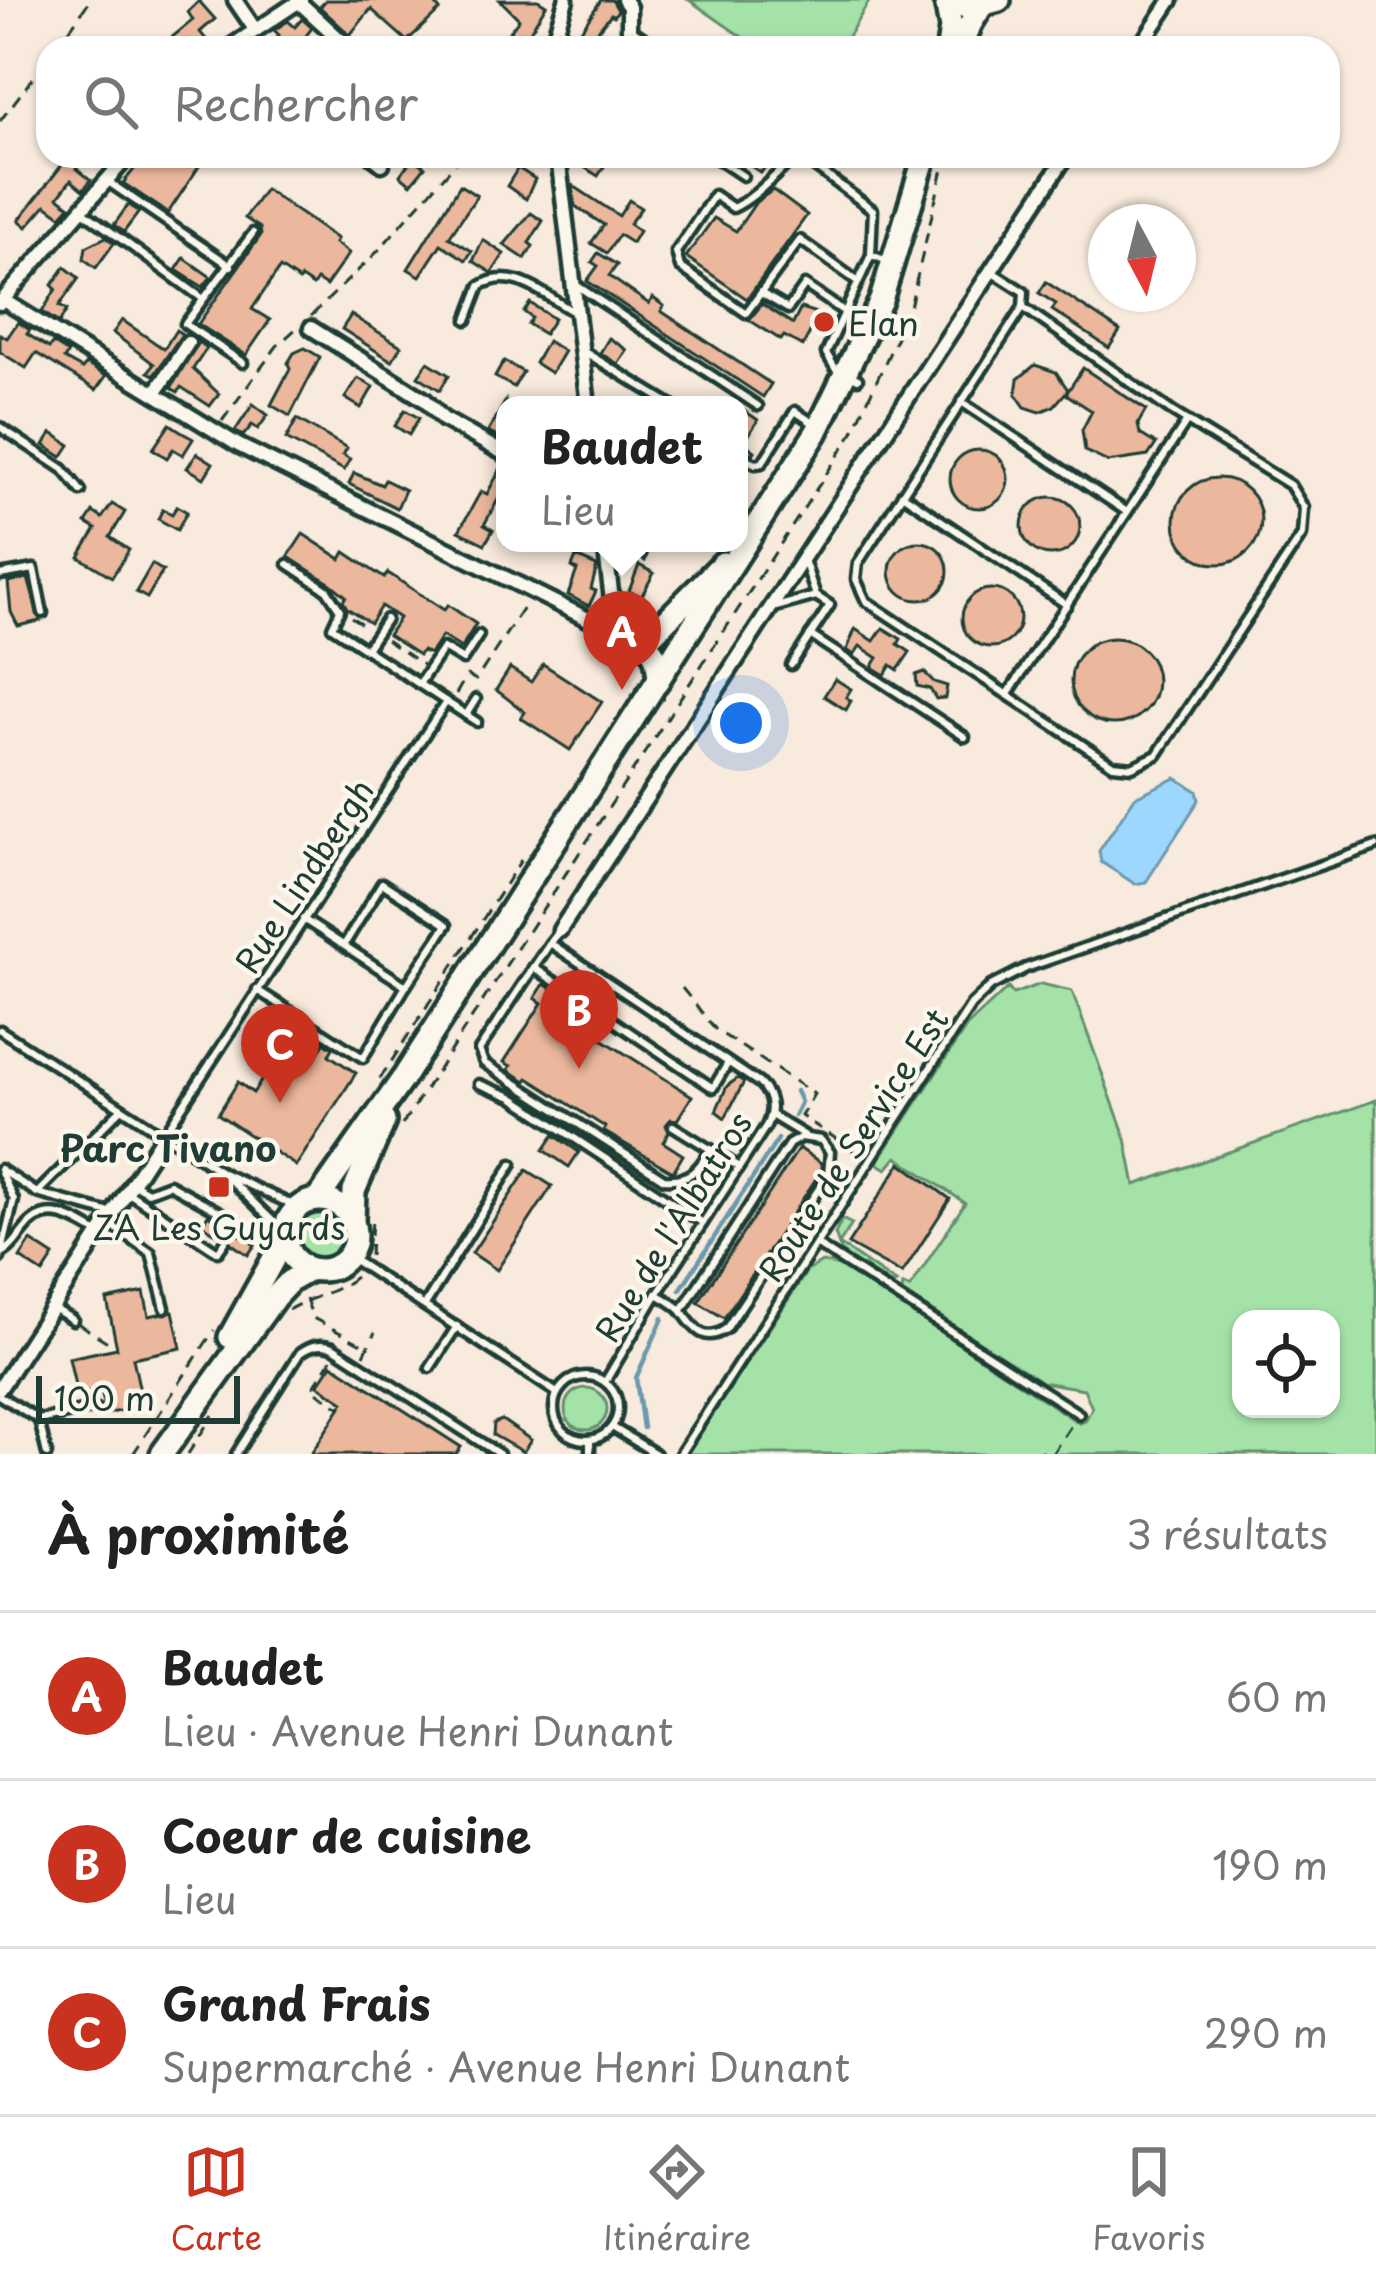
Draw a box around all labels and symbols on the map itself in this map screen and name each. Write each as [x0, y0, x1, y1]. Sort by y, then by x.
north arrow [1088, 204, 1196, 312]
place label: Elan [848, 297, 919, 347]
marker: Elan [811, 309, 837, 335]
pin: A [583, 591, 661, 690]
your location [711, 693, 771, 753]
street label: Rue Lindbergh [221, 768, 385, 982]
pin: B [540, 970, 618, 1069]
street label: Route de Service Est [744, 997, 960, 1291]
pin: C [241, 1004, 319, 1103]
street label: Rue de l'Albatros [581, 1101, 763, 1351]
district label: Parc Tivano [60, 1120, 276, 1174]
marker: ZA Les Guyards [206, 1174, 232, 1200]
place label: ZA Les Guyards [92, 1201, 346, 1251]
scale bar [36, 1370, 240, 1423]

